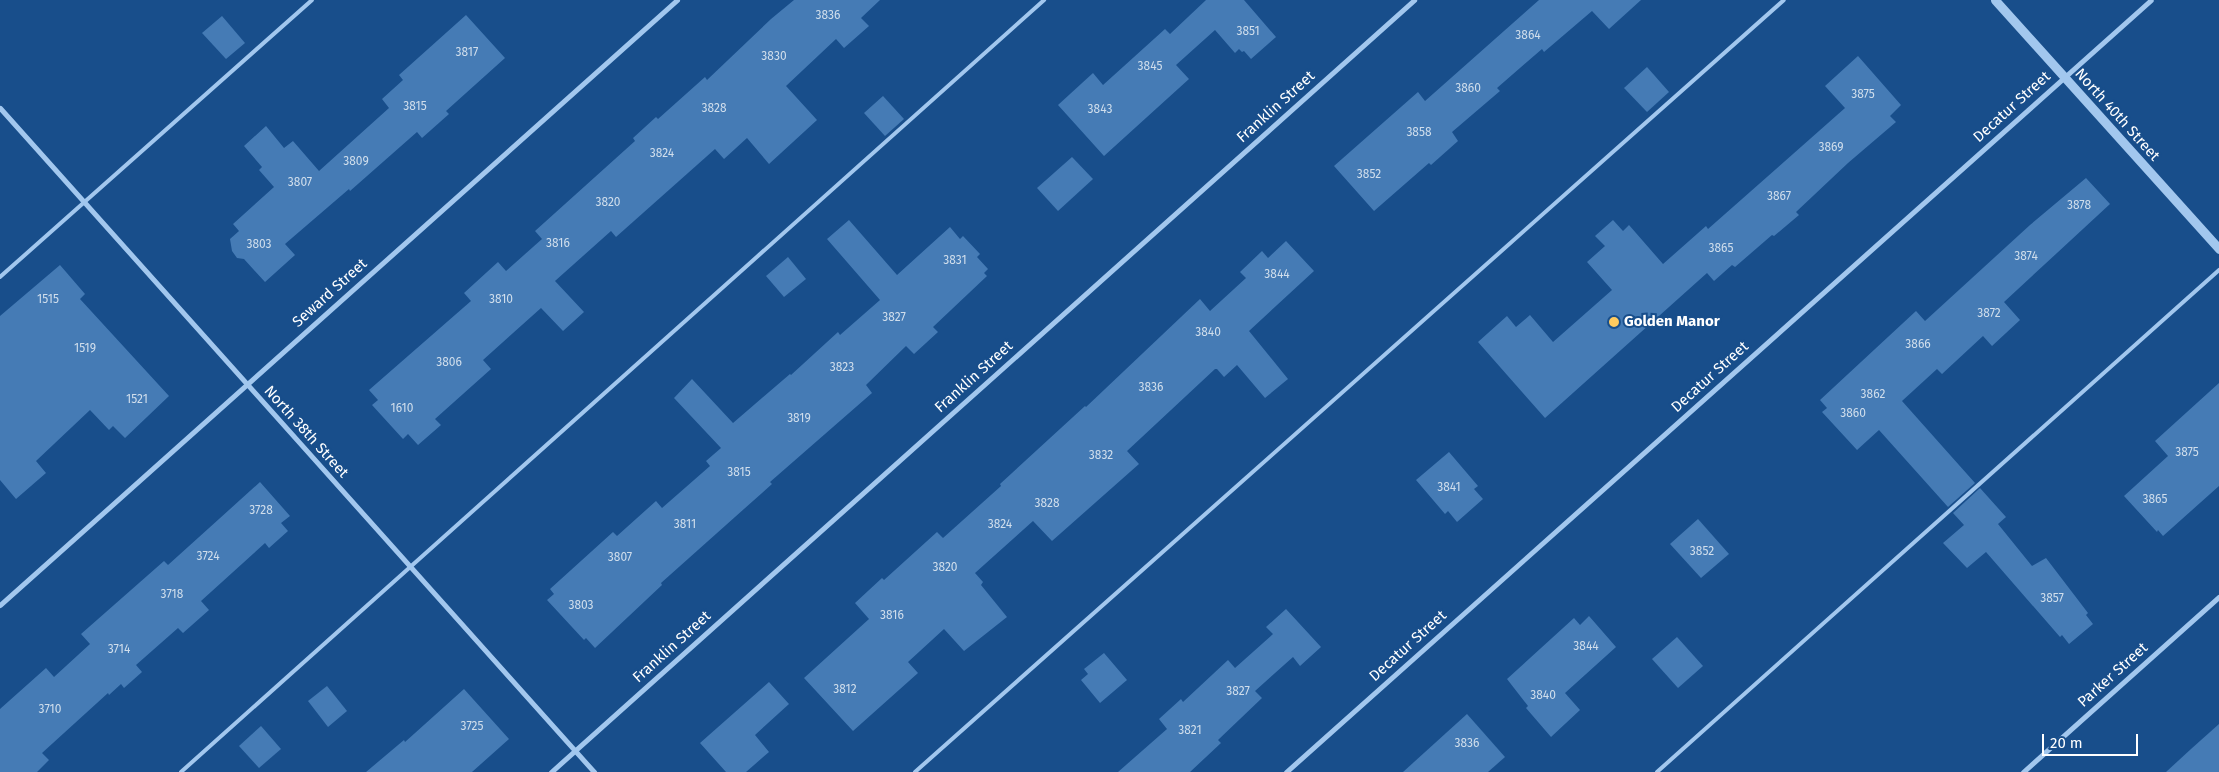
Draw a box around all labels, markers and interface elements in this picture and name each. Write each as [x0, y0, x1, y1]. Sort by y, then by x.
house number: 3836 [816, 9, 840, 23]
house number: 3851 [1236, 25, 1260, 39]
house number: 3864 [1515, 29, 1541, 43]
house number: 3817 [456, 46, 478, 60]
house number: 3830 [761, 50, 787, 64]
house number: 3845 [1138, 60, 1162, 74]
street label: North 40th Street [2071, 65, 2163, 165]
street label: Franklin Street [1233, 67, 1319, 147]
street label: Decatur Street [1970, 68, 2054, 146]
house number: 3860 [1455, 82, 1481, 96]
house number: 3875 [1851, 88, 1875, 102]
house number: 3815 [403, 100, 427, 114]
house number: 3828 [701, 102, 727, 116]
house number: 3843 [1088, 103, 1112, 117]
house number: 3858 [1406, 126, 1432, 140]
house number: 3869 [1818, 141, 1844, 155]
house number: 3824 [650, 147, 674, 161]
house number: 3809 [343, 155, 369, 169]
house number: 3852 [1357, 168, 1381, 182]
house number: 3807 [288, 176, 312, 190]
house number: 3867 [1767, 190, 1791, 204]
house number: 3820 [595, 196, 621, 210]
house number: 3878 [2067, 199, 2091, 213]
house number: 3816 [546, 237, 570, 251]
house number: 3803 [246, 238, 272, 252]
house number: 3865 [1709, 242, 1733, 256]
house number: 3874 [2014, 250, 2038, 264]
house number: 3831 [943, 254, 967, 268]
street label: Seward Street [289, 255, 371, 331]
house number: 3844 [1264, 268, 1290, 282]
house number: 1515 [37, 293, 59, 307]
house number: 3810 [489, 293, 513, 307]
house number: 3872 [1977, 307, 2001, 321]
house number: 3827 [882, 311, 906, 325]
place label: Golden Manor [1624, 313, 1720, 331]
marker: Golden Manor [1608, 316, 1620, 328]
house number: 3840 [1195, 326, 1221, 340]
street label: Franklin Street [931, 337, 1017, 417]
street label: Decatur Street [1668, 338, 1752, 416]
house number: 3866 [1905, 338, 1931, 352]
house number: 1519 [74, 342, 96, 356]
house number: 3806 [436, 356, 462, 370]
house number: 3823 [830, 361, 854, 375]
house number: 3836 [1139, 381, 1163, 395]
street label: North 38th Street [260, 382, 352, 482]
house number: 3862 [1861, 388, 1885, 402]
house number: 1521 [126, 393, 148, 407]
house number: 1610 [391, 402, 413, 416]
house number: 3860 [1840, 407, 1866, 421]
house number: 3819 [787, 412, 811, 426]
house number: 3875 [2175, 446, 2199, 460]
house number: 3832 [1089, 449, 1113, 463]
house number: 3815 [727, 466, 751, 480]
house number: 3841 [1437, 481, 1461, 495]
house number: 3865 [2143, 493, 2167, 507]
house number: 3828 [1034, 497, 1060, 511]
house number: 3728 [249, 504, 273, 518]
house number: 3811 [674, 518, 696, 532]
house number: 3824 [988, 518, 1012, 532]
house number: 3852 [1690, 545, 1714, 559]
house number: 3724 [196, 550, 220, 564]
house number: 3807 [608, 551, 632, 565]
house number: 3820 [932, 561, 958, 575]
house number: 3718 [161, 588, 183, 602]
house number: 3857 [2040, 592, 2064, 606]
house number: 3803 [568, 599, 594, 613]
street label: Franklin Street [629, 607, 715, 687]
street label: Decatur Street [1366, 607, 1450, 685]
house number: 3816 [880, 609, 904, 623]
street label: Parker Street [2074, 639, 2152, 711]
house number: 3844 [1573, 640, 1599, 654]
house number: 3714 [108, 643, 130, 657]
house number: 3812 [833, 683, 857, 697]
house number: 3827 [1226, 685, 1250, 699]
house number: 3840 [1530, 689, 1556, 703]
house number: 3710 [39, 703, 61, 717]
house number: 3725 [460, 720, 484, 734]
house number: 3821 [1178, 724, 1202, 738]
scale bar [2044, 724, 2140, 756]
text: 20 m [2050, 734, 2083, 752]
house number: 3836 [1455, 737, 1479, 751]

